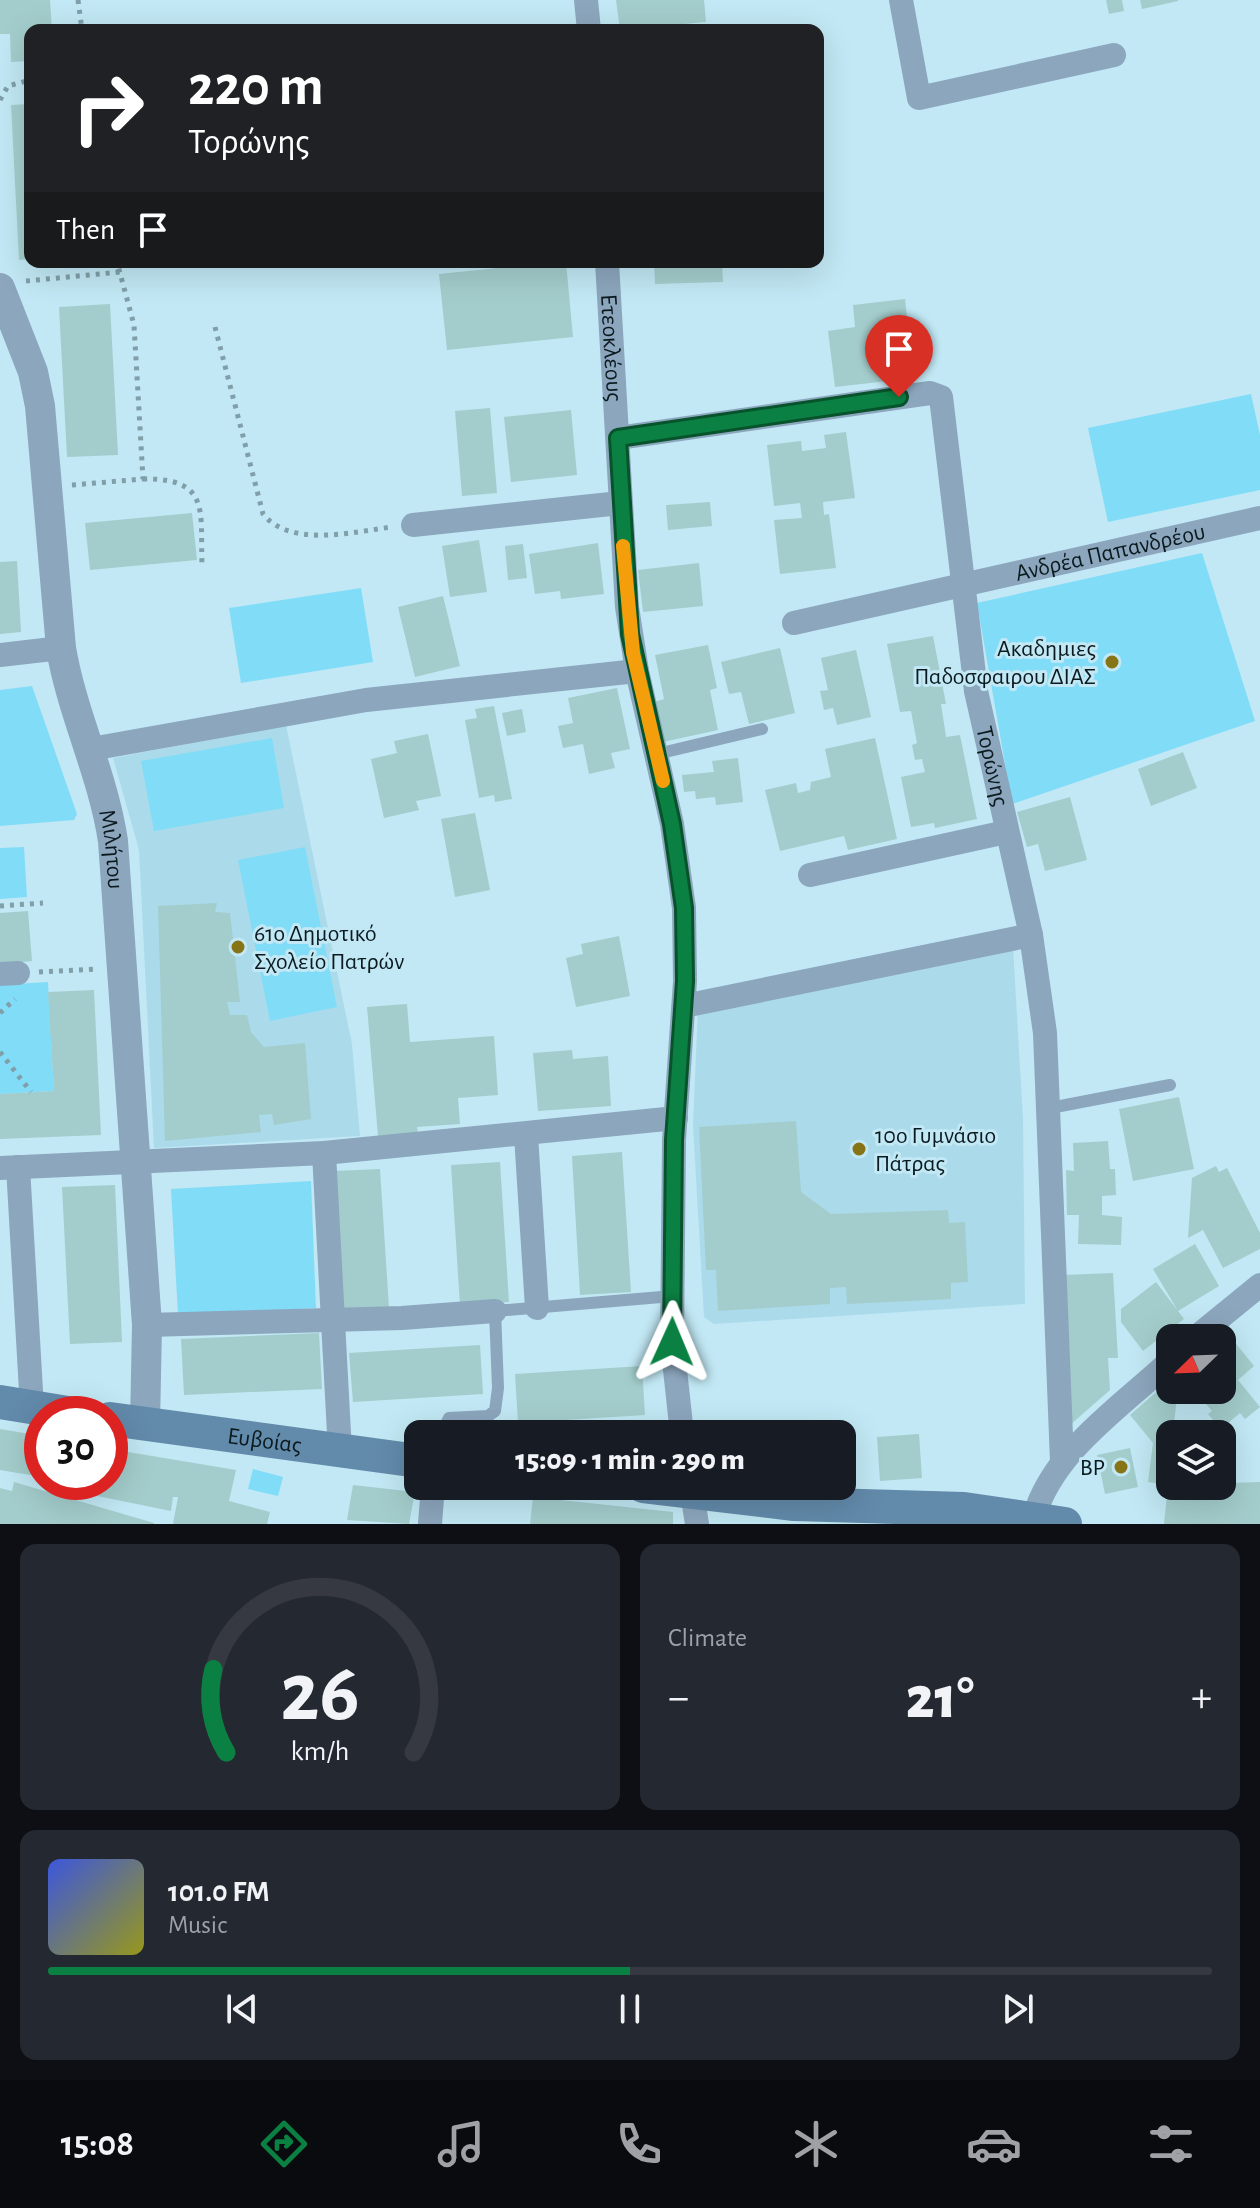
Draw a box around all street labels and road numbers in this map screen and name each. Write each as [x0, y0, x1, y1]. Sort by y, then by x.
street label: Ετεοκλέους [596, 294, 626, 402]
street label: Ανδρέα Παπανδρέου [1013, 520, 1208, 586]
street label: Τορώνης [971, 724, 1013, 809]
street label: Μιλήτου [94, 807, 127, 890]
street label: Ευβοίας [226, 1424, 303, 1458]

